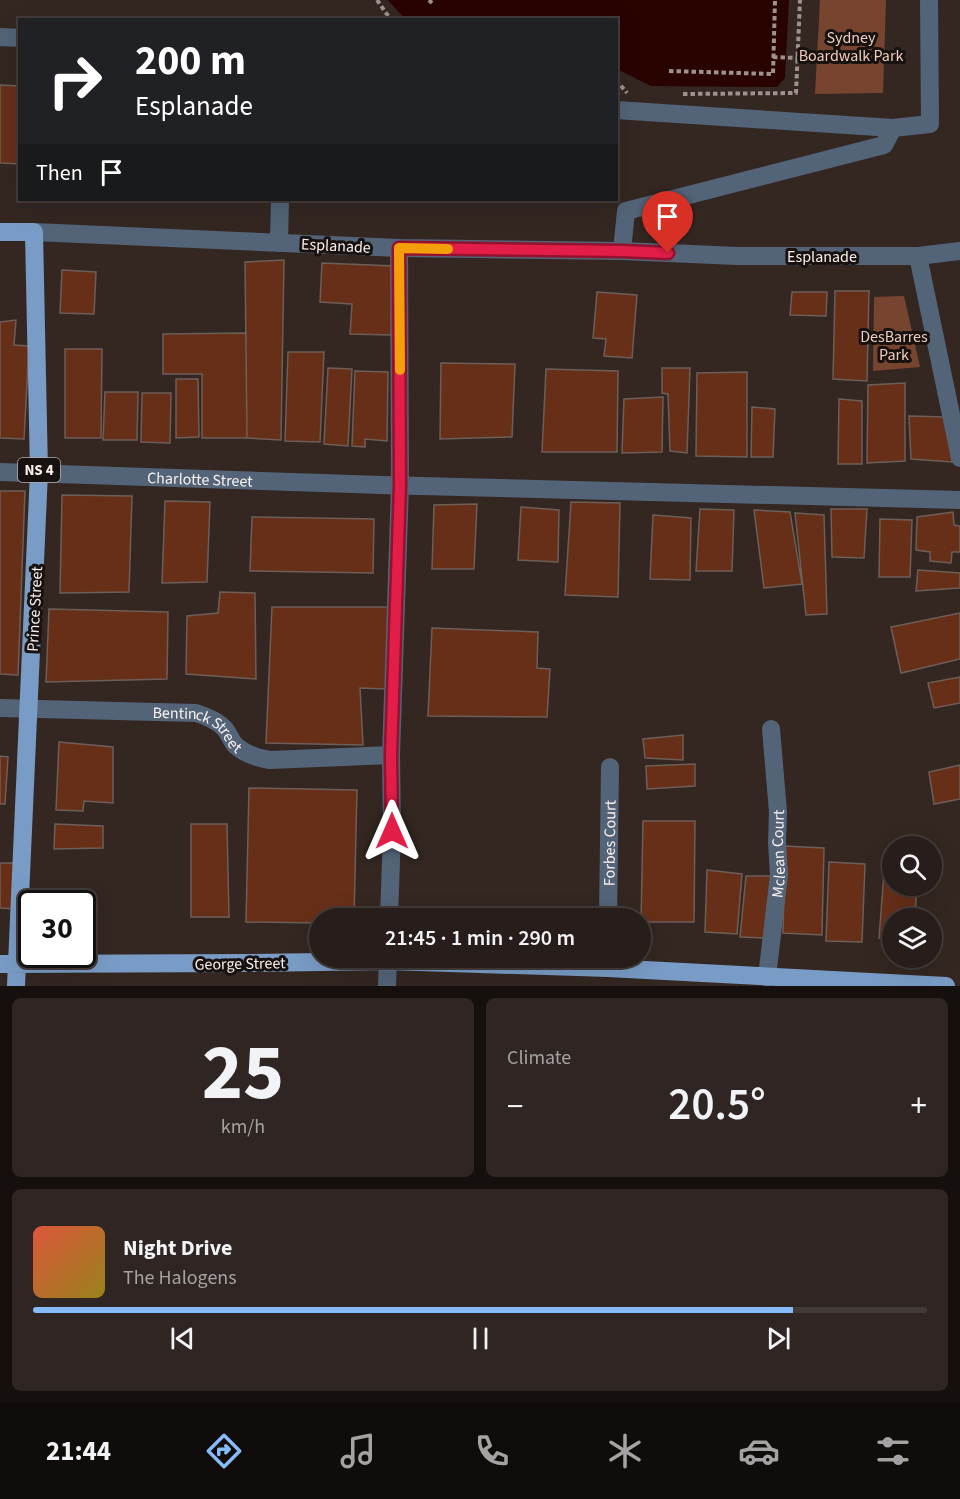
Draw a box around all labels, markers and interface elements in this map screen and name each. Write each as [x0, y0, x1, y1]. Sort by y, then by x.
park label: Sydney Boardwalk Park [799, 27, 903, 67]
text: 200 m [135, 31, 246, 91]
icon: right [36, 42, 114, 120]
text: Esplanade [135, 87, 253, 126]
icon: arrive [95, 156, 128, 189]
text: Then [36, 157, 83, 189]
pin [642, 191, 693, 253]
icon: arrive [651, 200, 684, 233]
street label: Esplanade [301, 233, 371, 259]
street label: Esplanade [787, 246, 857, 268]
park label: DesBarres Park [860, 326, 928, 366]
road number: NS 4 [18, 458, 60, 482]
street label: Charlotte Street [147, 467, 254, 493]
street label: Prince Street [22, 565, 48, 652]
street label: Bentinck Street [152, 702, 247, 759]
position arrow [360, 799, 424, 863]
street label: Forbes Court [598, 799, 622, 886]
street label: Mclean Court [766, 809, 791, 899]
map controls [882, 836, 942, 968]
button: search [882, 836, 942, 896]
speed limit sign: 30 [18, 890, 96, 968]
button: layers [882, 908, 942, 968]
text: 21:45 · 1 min · 290 m [385, 922, 575, 954]
street label: George Street [194, 952, 286, 976]
text: 25 [202, 1018, 284, 1129]
text: Climate [507, 1044, 571, 1072]
text: 20.5° [668, 1073, 766, 1137]
text: − [507, 1083, 523, 1130]
text: + [911, 1083, 927, 1130]
text: km/h [221, 1113, 265, 1141]
text: Night Drive [123, 1232, 232, 1264]
text: The Halogens [123, 1264, 237, 1292]
icon: previous [166, 1322, 199, 1355]
icon: pause [464, 1322, 497, 1355]
icon: next [762, 1322, 795, 1355]
icon: directions [203, 1430, 245, 1472]
icon: music [337, 1430, 379, 1472]
icon: phone [471, 1430, 513, 1472]
icon: climate [604, 1430, 646, 1472]
icon: car [738, 1430, 780, 1472]
icon: filters [872, 1430, 914, 1472]
text: 21:44 [46, 1432, 111, 1471]

